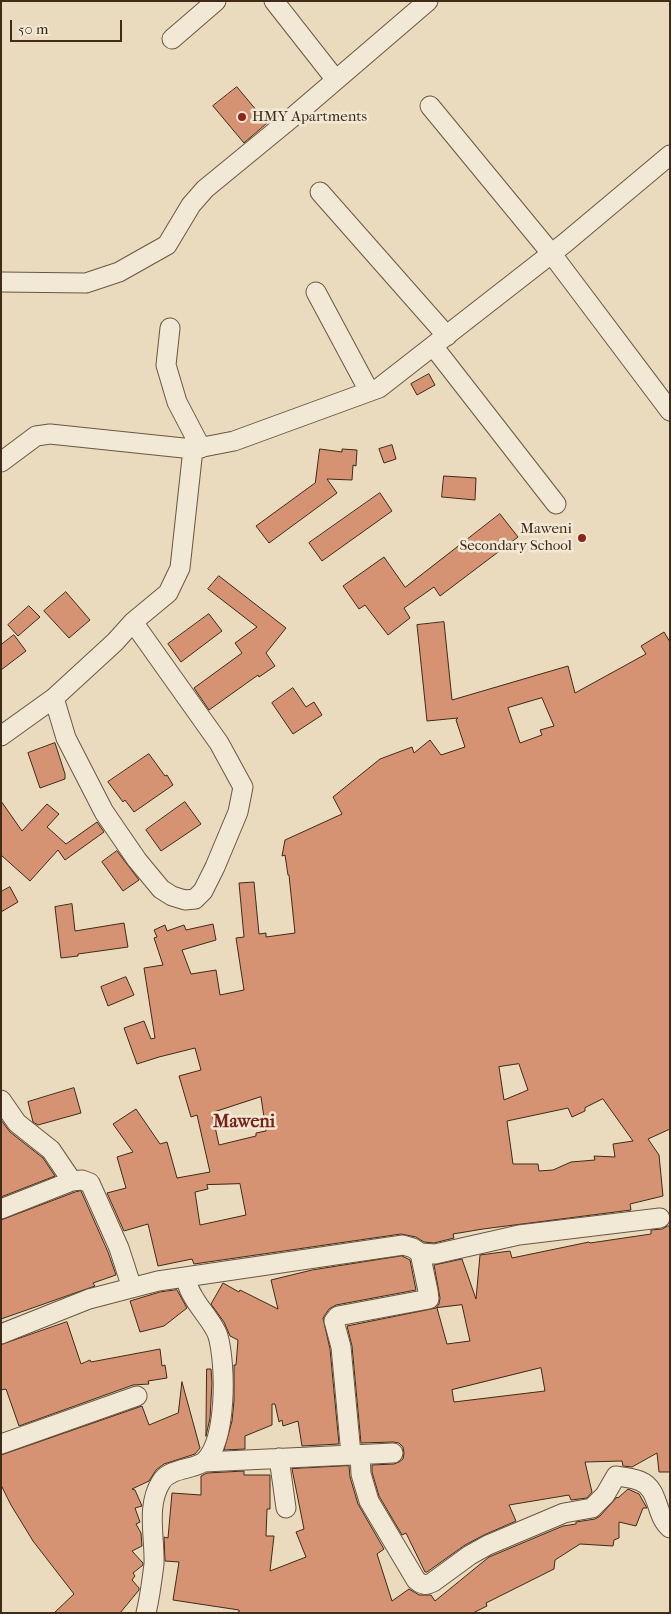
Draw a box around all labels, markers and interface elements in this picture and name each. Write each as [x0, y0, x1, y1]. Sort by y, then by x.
scale bar [12, 10, 125, 42]
text: 50 m [18, 20, 48, 38]
place label: HMY Apartments [252, 108, 367, 126]
marker: HMY Apartments [236, 111, 248, 123]
place label: Maweni Secondary School [459, 520, 572, 555]
marker: Maweni Secondary School [576, 532, 588, 544]
district label: Maweni [213, 1112, 275, 1134]

